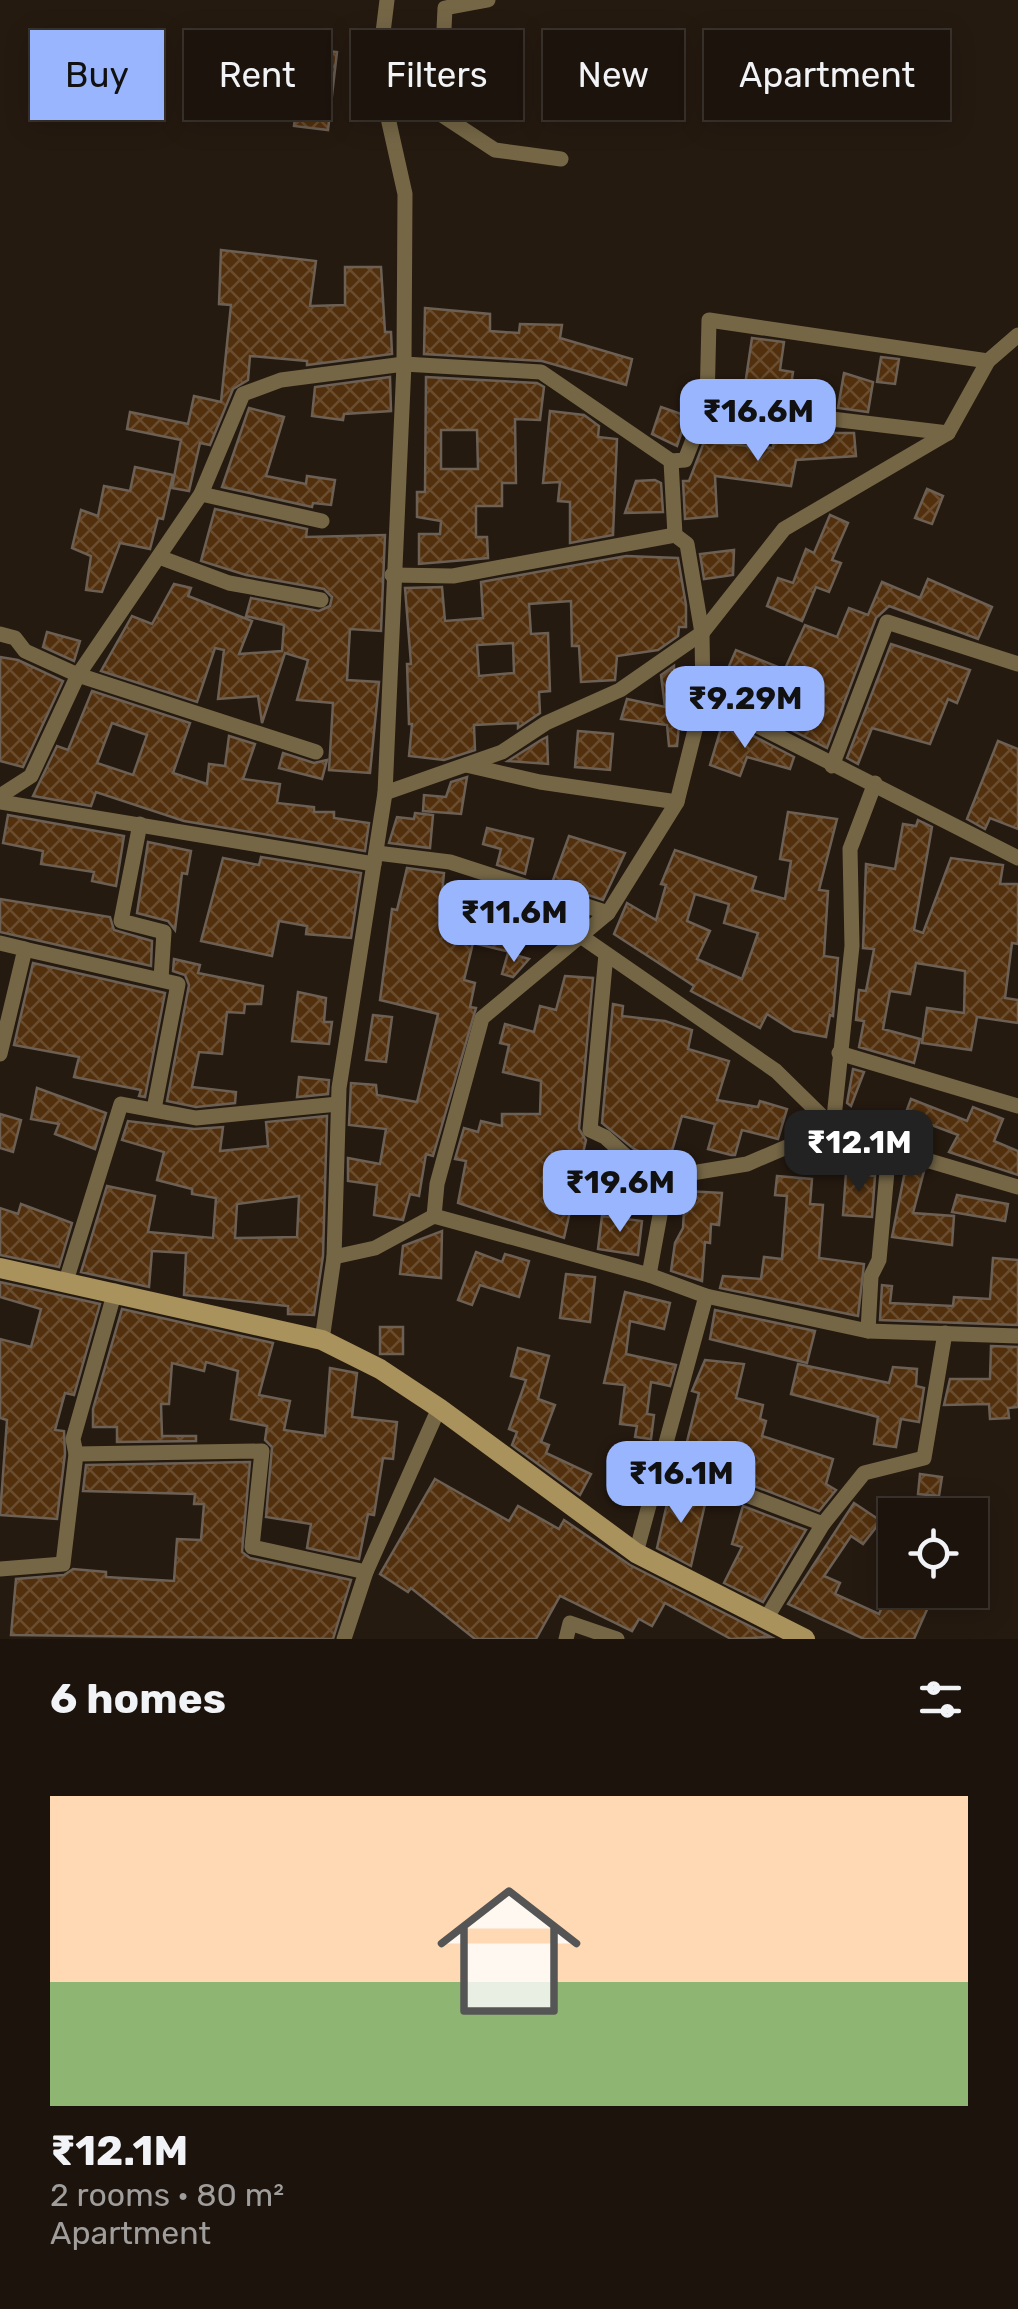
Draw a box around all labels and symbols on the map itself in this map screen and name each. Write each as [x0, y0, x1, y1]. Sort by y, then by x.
pin: ₹16.6M [677, 379, 839, 464]
pin: ₹9.29M [664, 666, 826, 751]
pin: ₹11.6M [433, 880, 595, 965]
pin: ₹12.1M [778, 1110, 940, 1195]
pin: ₹19.6M [539, 1150, 701, 1235]
pin: ₹16.1M [600, 1441, 762, 1526]

